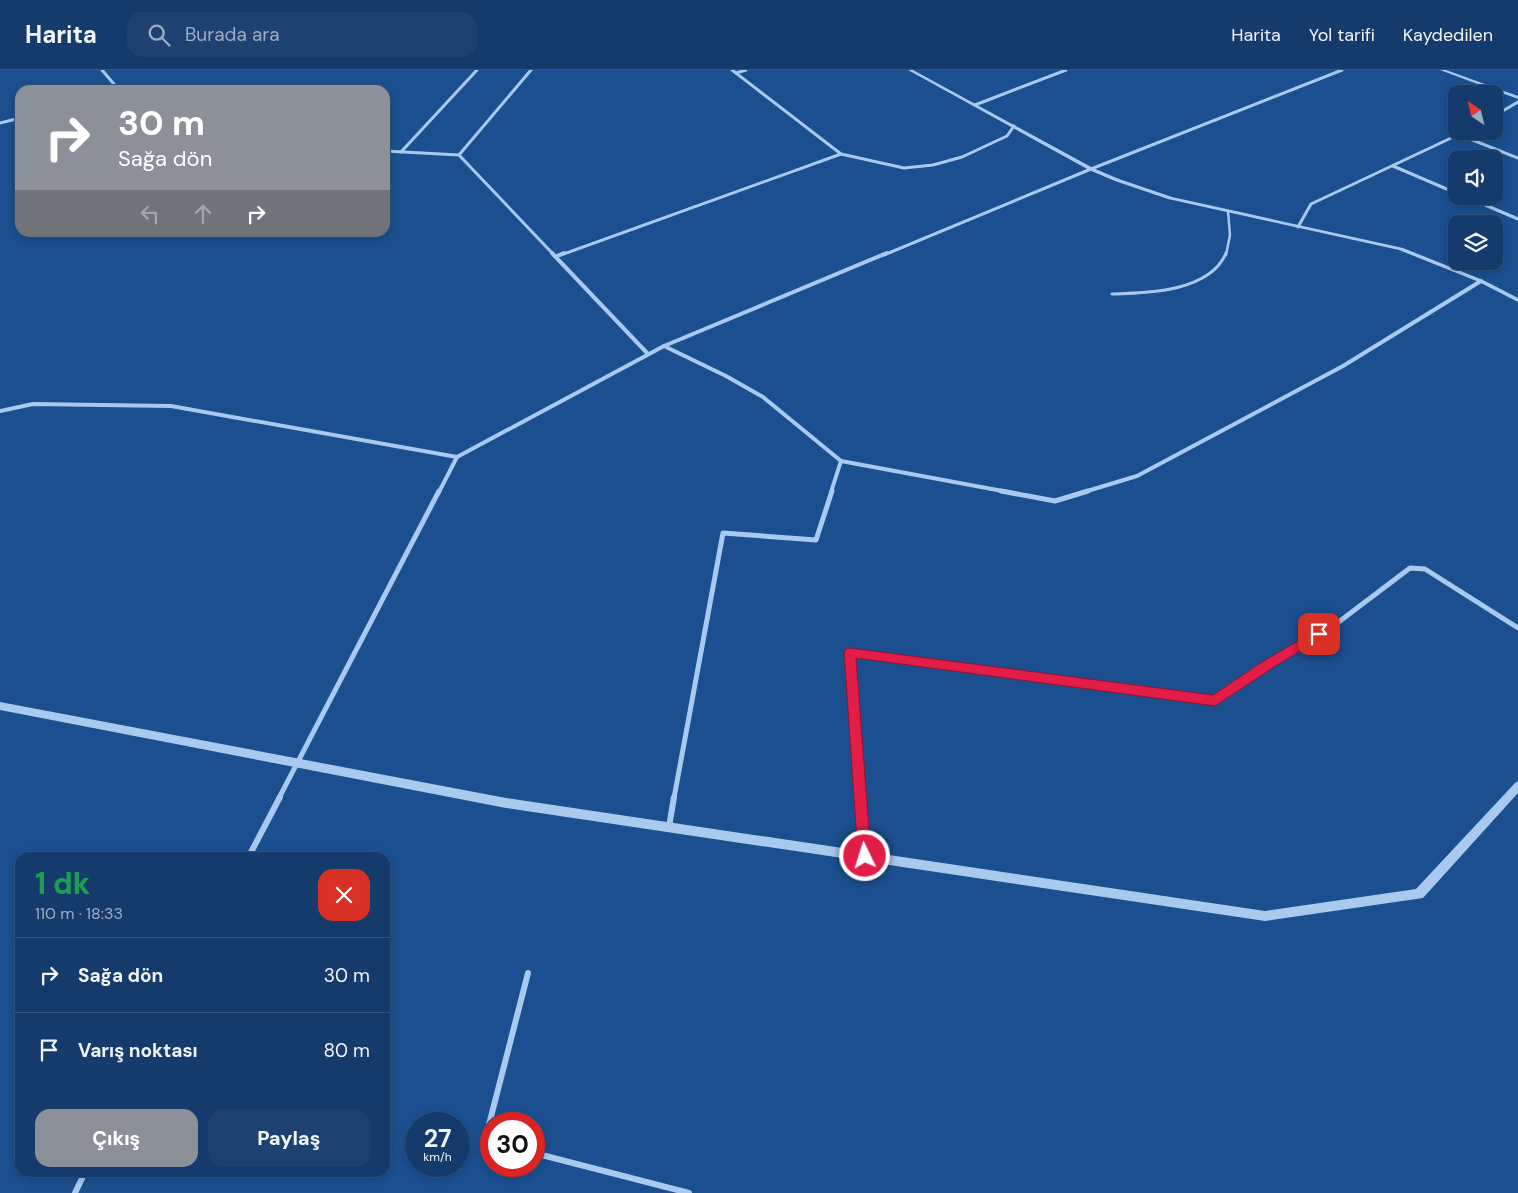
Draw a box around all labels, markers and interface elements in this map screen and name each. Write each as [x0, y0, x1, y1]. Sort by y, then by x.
search box [127, 12, 477, 57]
text: Harita [25, 19, 97, 50]
icon: search [145, 21, 173, 49]
text: Burada ara [185, 22, 280, 47]
text: Harita [1231, 23, 1281, 47]
text: Yol tarifi [1309, 23, 1375, 47]
text: Kaydedilen [1403, 23, 1493, 47]
north arrow [1448, 85, 1502, 140]
map controls [1448, 85, 1503, 270]
text: 30 m [118, 100, 205, 146]
icon: right [35, 105, 100, 170]
text: Sağa dön [118, 144, 212, 173]
button: sound [1448, 150, 1503, 205]
icon: left [136, 200, 164, 228]
icon: ahead [189, 200, 217, 228]
icon: right [242, 200, 270, 228]
button: layers [1448, 215, 1503, 270]
pin [1298, 613, 1340, 655]
icon: arrive [1305, 620, 1333, 648]
position arrow [838, 829, 890, 881]
text: 1 dk [35, 864, 90, 903]
button: close [318, 869, 370, 921]
text: 110 m · 18:33 [35, 903, 123, 924]
icon: right [35, 961, 63, 989]
text: Sağa dön [78, 963, 163, 988]
text: 30 m [324, 963, 370, 988]
icon: arrive [35, 1036, 63, 1064]
text: Varış noktası [78, 1038, 198, 1063]
text: 80 m [323, 1038, 370, 1063]
button: Çıkış [35, 1109, 198, 1167]
button: Paylaş [208, 1109, 370, 1167]
speed limit sign: 30 [480, 1112, 545, 1177]
text: 27 [424, 1122, 451, 1155]
text: km/h [423, 1149, 452, 1165]

